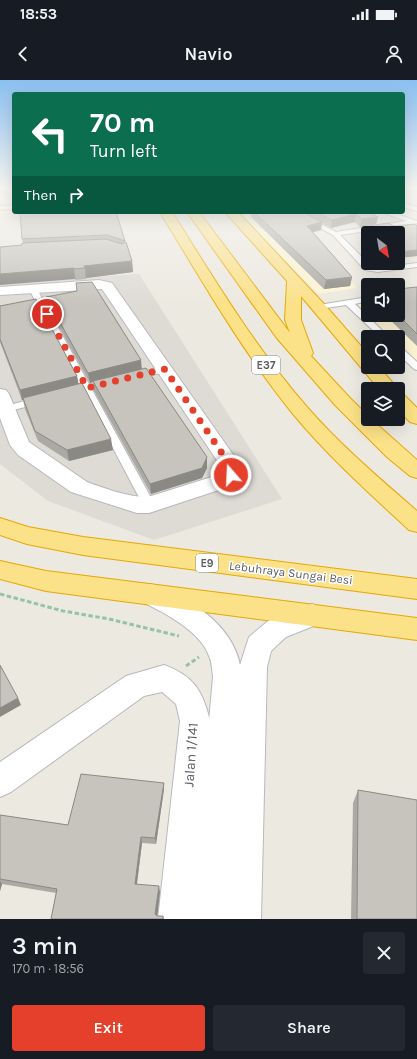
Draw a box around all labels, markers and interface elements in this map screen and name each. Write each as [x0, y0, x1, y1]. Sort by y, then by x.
text: 18:53 [20, 5, 57, 23]
icon: back [12, 43, 34, 65]
text: Navio [184, 43, 233, 65]
icon: person [383, 43, 405, 65]
text: 70 m [90, 106, 155, 139]
icon: left [24, 108, 76, 160]
text: Turn left [90, 140, 158, 162]
icon: right [65, 184, 87, 206]
text: Then [24, 186, 57, 204]
north arrow [361, 226, 405, 270]
map controls [361, 226, 405, 426]
button: sound [361, 278, 405, 322]
pin [30, 297, 64, 331]
icon: arrive [36, 303, 58, 325]
button: search [361, 330, 405, 374]
road number: E37 [252, 356, 280, 374]
button: layers [361, 382, 405, 426]
position arrow [210, 454, 252, 496]
road number: E9 [196, 554, 218, 572]
street label: Lebuhraya Sungai Besi [228, 558, 354, 588]
street label: Jalan 1/141 [180, 722, 202, 788]
text: 3 min [12, 932, 78, 960]
button: close [363, 932, 405, 974]
text: 170 m · 18:56 [12, 961, 84, 976]
button: Exit [12, 1005, 205, 1051]
button: Share [213, 1005, 405, 1051]

